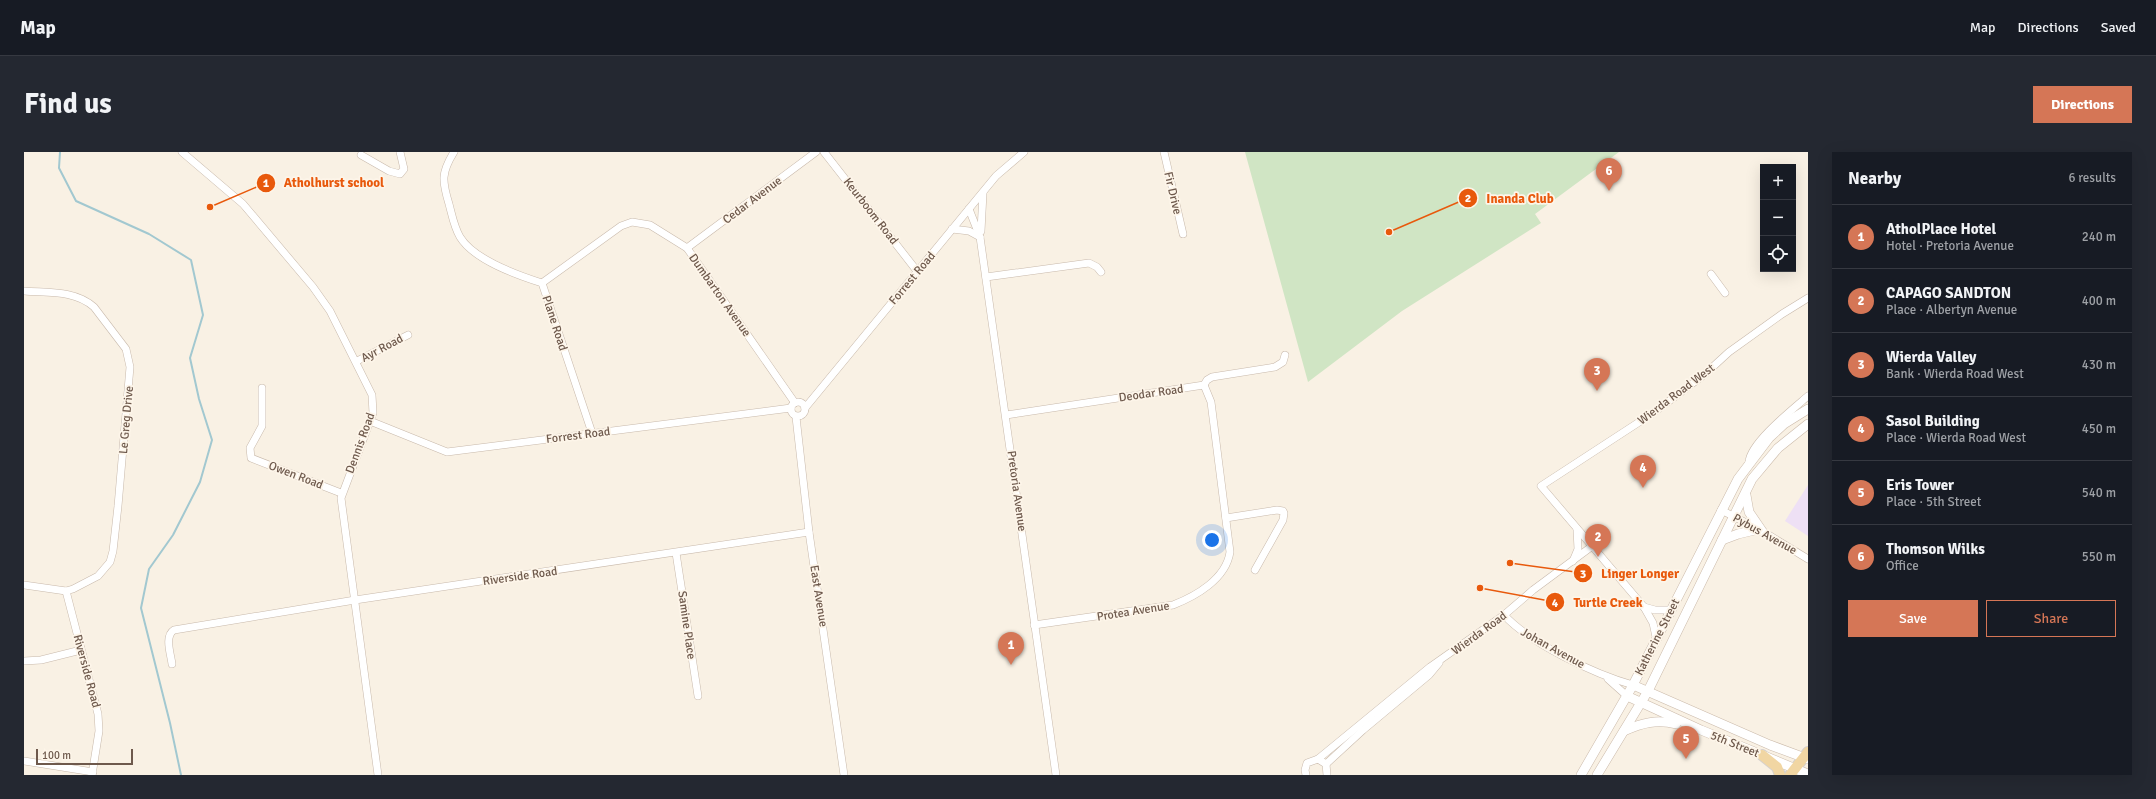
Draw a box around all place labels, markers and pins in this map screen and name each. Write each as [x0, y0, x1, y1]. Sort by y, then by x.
pin: 6 [1596, 158, 1622, 191]
callout: Atholhurst school [256, 170, 392, 195]
callout: Inanda Club [1458, 186, 1562, 211]
pin: 3 [1584, 358, 1610, 391]
pin: 4 [1630, 455, 1656, 488]
pin: 2 [1585, 524, 1611, 557]
callout: Linger Longer [1573, 561, 1687, 586]
callout: Turtle Creek [1545, 590, 1651, 615]
pin: 1 [998, 632, 1024, 665]
pin: 5 [1673, 726, 1699, 759]

